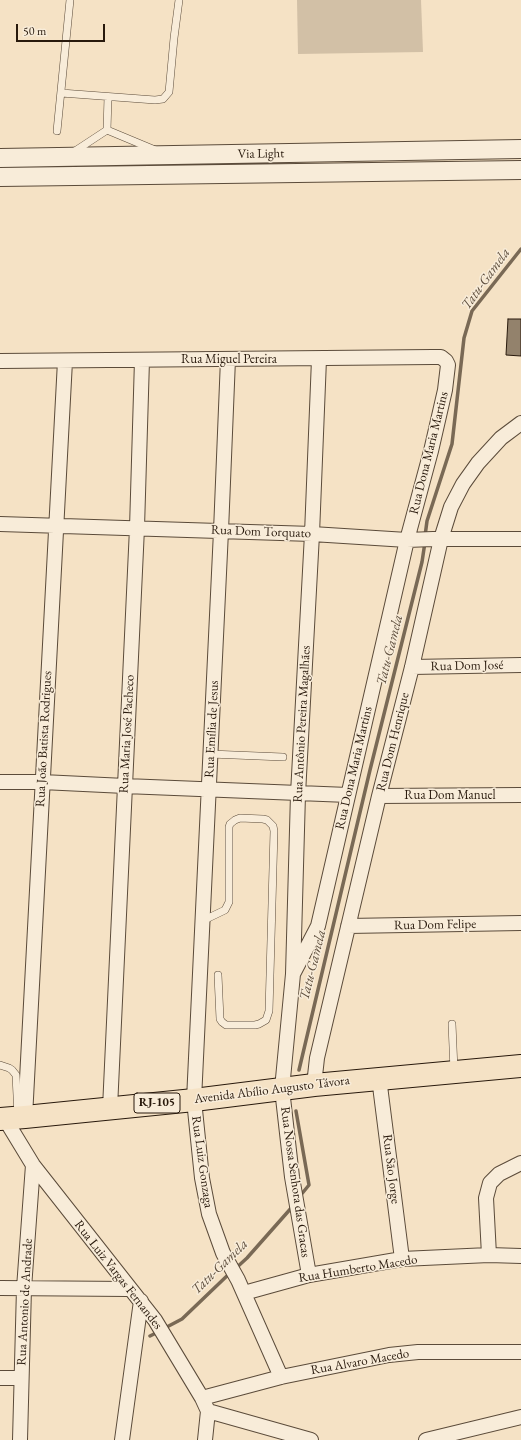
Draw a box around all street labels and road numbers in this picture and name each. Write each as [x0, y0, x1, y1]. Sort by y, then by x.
street label: Via Light [238, 146, 284, 162]
street label: Rua Miguel Pereira [181, 351, 277, 367]
street label: Rua Dona Maria Martins [406, 390, 452, 516]
street label: Rua Dom Torquato [211, 522, 311, 542]
street label: Rua Antônio Pereira Magalhães [290, 645, 314, 803]
street label: Rua Dom José [430, 658, 504, 674]
street label: Rua João Batista Rodrigues [33, 670, 55, 808]
street label: Rua Maria José Pacheco [116, 674, 138, 794]
street label: Rua Emília de Jesus [202, 680, 222, 778]
street label: Rua Dom Henrique [373, 691, 413, 793]
street label: Rua Dona Maria Martins [332, 705, 376, 831]
street label: Rua Dom Manuel [404, 787, 496, 803]
street label: Rua Dom Felipe [394, 916, 476, 934]
street label: Avenida Abílio Augusto Távora [193, 1073, 351, 1107]
road number: RJ-105 [134, 1093, 180, 1113]
street label: Rua Nossa Senhora das Gracas [277, 1106, 313, 1258]
street label: Rua Luiz Gonzaga [188, 1115, 216, 1209]
street label: Rua Sāo Jorge [379, 1133, 403, 1205]
street label: Rua Luiz Vargas Fernandes [71, 1217, 165, 1333]
street label: Rua Antonio de Andrade [14, 1238, 36, 1366]
street label: Rua Humberto Macedo [297, 1252, 419, 1286]
street label: Rua Alvaro Macedo [310, 1346, 410, 1378]

